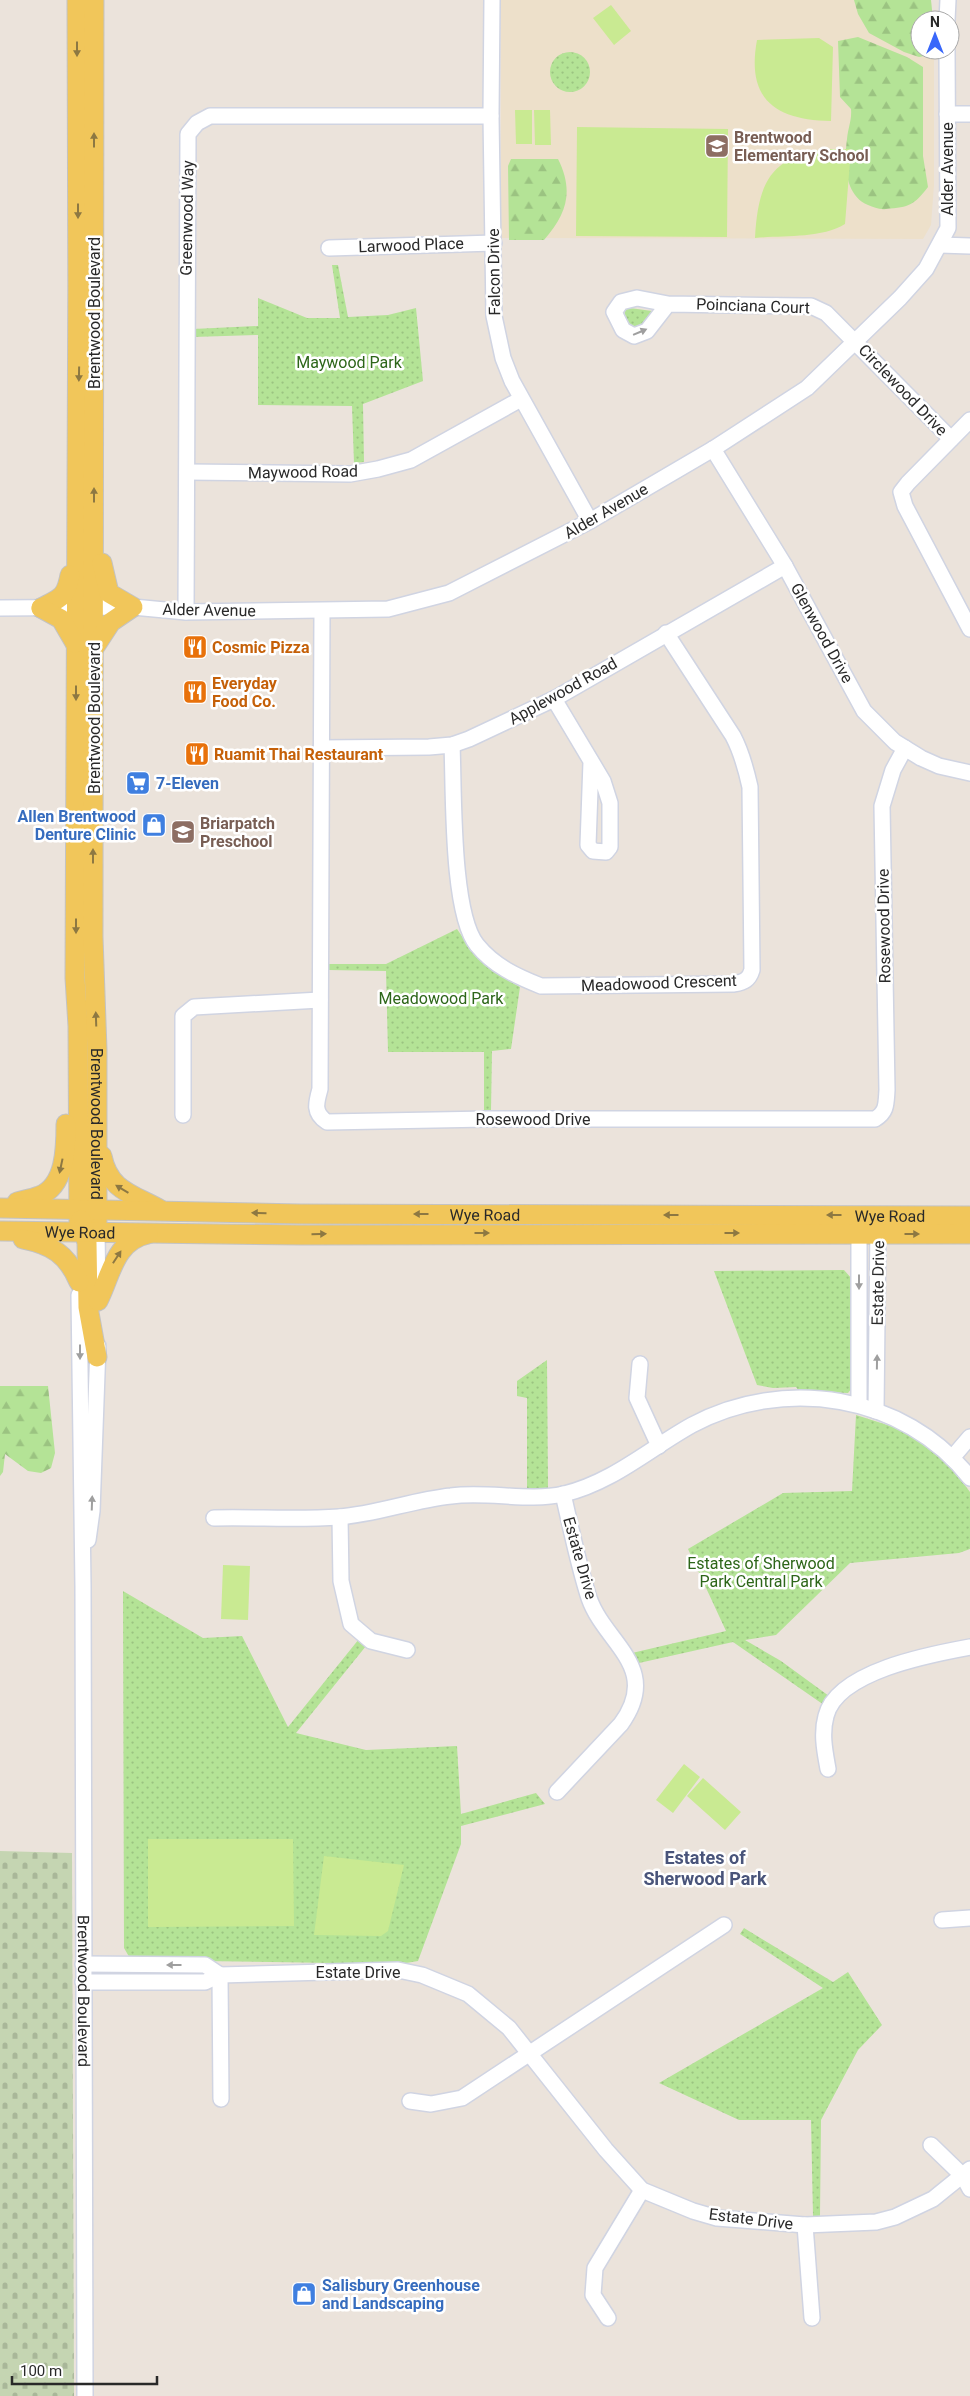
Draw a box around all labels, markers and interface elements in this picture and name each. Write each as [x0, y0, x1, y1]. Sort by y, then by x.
north arrow [910, 10, 960, 60]
text: N [930, 14, 940, 30]
one-way arrow [73, 41, 81, 57]
street label: Alder Avenue [938, 122, 957, 216]
place label: Brentwood Elementary School [734, 128, 869, 165]
one-way arrow [90, 132, 98, 148]
school or university icon: Brentwood Elementary School [704, 133, 730, 159]
street label: Greenwood Way [176, 160, 198, 276]
one-way arrow [74, 203, 82, 219]
street label: Falcon Drive [484, 228, 504, 316]
street label: Larwood Place [358, 234, 464, 256]
street label: Brentwood Boulevard [85, 237, 104, 389]
street label: Poinciana Court [696, 295, 810, 317]
one-way arrow [633, 328, 648, 336]
street label: Circlewood Drive [855, 340, 951, 440]
park label: Maywood Park [296, 353, 403, 372]
one-way arrow [75, 366, 83, 382]
street label: Maywood Road [248, 462, 358, 482]
street label: Alder Avenue [561, 479, 651, 543]
one-way arrow [90, 487, 98, 503]
street label: Glenwood Drive [787, 580, 857, 686]
street label: Alder Avenue [162, 600, 256, 620]
restaurant icon: Cosmic Pizza [182, 634, 208, 660]
place label: Cosmic Pizza [212, 638, 310, 657]
street label: Brentwood Boulevard [85, 642, 104, 794]
street label: Applewood Road [506, 653, 620, 729]
place label: Everyday Food Co. [212, 674, 278, 711]
restaurant icon: Everyday Food Co. [182, 679, 208, 705]
one-way arrow [72, 686, 80, 702]
restaurant icon: Ruamit Thai Restaurant [184, 741, 210, 767]
place label: Ruamit Thai Restaurant [214, 745, 384, 764]
supermarket icon: 7-Eleven [125, 770, 151, 796]
place label: 7-Eleven [156, 774, 219, 793]
place label: Allen Brentwood Denture Clinic [17, 807, 136, 844]
shop icon: Allen Brentwood Denture Clinic [141, 812, 167, 838]
place label: Briarpatch Preschool [200, 814, 275, 851]
school or university icon: Briarpatch Preschool [170, 819, 196, 845]
one-way arrow [89, 848, 97, 864]
street label: Rosewood Drive [873, 868, 895, 984]
one-way arrow [72, 918, 80, 934]
street label: Meadowood Crescent [581, 971, 737, 995]
park label: Meadowood Park [379, 989, 504, 1008]
one-way arrow [91, 1011, 99, 1027]
street label: Brentwood Boulevard [88, 1048, 107, 1200]
street label: Rosewood Drive [476, 1110, 590, 1129]
one-way arrow [57, 1158, 65, 1174]
one-way arrow [115, 1184, 128, 1193]
street label: Wye Road [449, 1205, 520, 1224]
street label: Wye Road [854, 1206, 925, 1225]
one-way arrow [251, 1209, 267, 1217]
one-way arrow [413, 1210, 429, 1218]
one-way arrow [663, 1211, 679, 1219]
one-way arrow [826, 1211, 842, 1219]
street label: Wye Road [44, 1222, 116, 1242]
one-way arrow [474, 1229, 490, 1237]
one-way arrow [724, 1229, 740, 1237]
one-way arrow [311, 1230, 327, 1238]
one-way arrow [904, 1230, 920, 1238]
street label: Estate Drive [868, 1240, 888, 1326]
one-way arrow [112, 1250, 121, 1264]
one-way arrow [855, 1274, 863, 1290]
one-way arrow [76, 1344, 84, 1360]
one-way arrow [873, 1354, 881, 1370]
one-way arrow [89, 1494, 97, 1510]
street label: Estate Drive [559, 1515, 601, 1601]
park label: Estates of Sherwood Park Central Park [687, 1554, 835, 1591]
district label: Estates of Sherwood Park [643, 1847, 767, 1889]
street label: Brentwood Boulevard [74, 1915, 94, 2067]
one-way arrow [166, 1961, 182, 1969]
street label: Estate Drive [316, 1963, 400, 1982]
street label: Estate Drive [708, 2204, 794, 2234]
place label: Salisbury Greenhouse and Landscaping [322, 2276, 480, 2313]
shop icon: Salisbury Greenhouse and Landscaping [291, 2281, 317, 2307]
scale bar [12, 2354, 158, 2386]
text: 100 m [20, 2362, 62, 2380]

